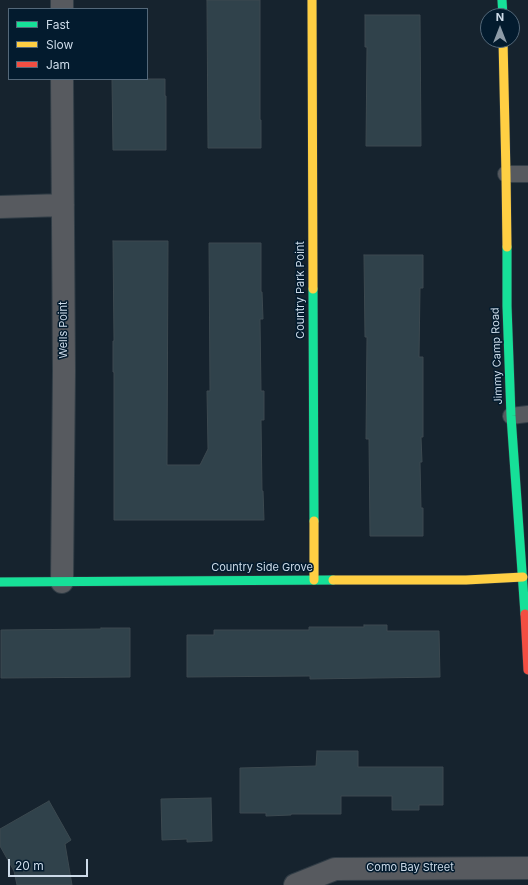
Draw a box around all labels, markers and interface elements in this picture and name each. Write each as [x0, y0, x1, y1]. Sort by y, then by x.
legend [8, 8, 148, 80]
north arrow [480, 8, 520, 48]
text: N [496, 10, 504, 24]
text: Fast [46, 17, 70, 32]
text: Slow [46, 37, 73, 52]
text: Jam [46, 57, 70, 72]
street label: Country Park Point [294, 241, 308, 339]
street label: Wells Point [57, 301, 71, 359]
street label: Jimmy Camp Road [489, 307, 505, 405]
street label: Country Side Grove [211, 561, 313, 575]
scale bar [10, 851, 90, 877]
text: 20 m [15, 858, 44, 873]
street label: Como Bay Street [366, 861, 454, 875]

